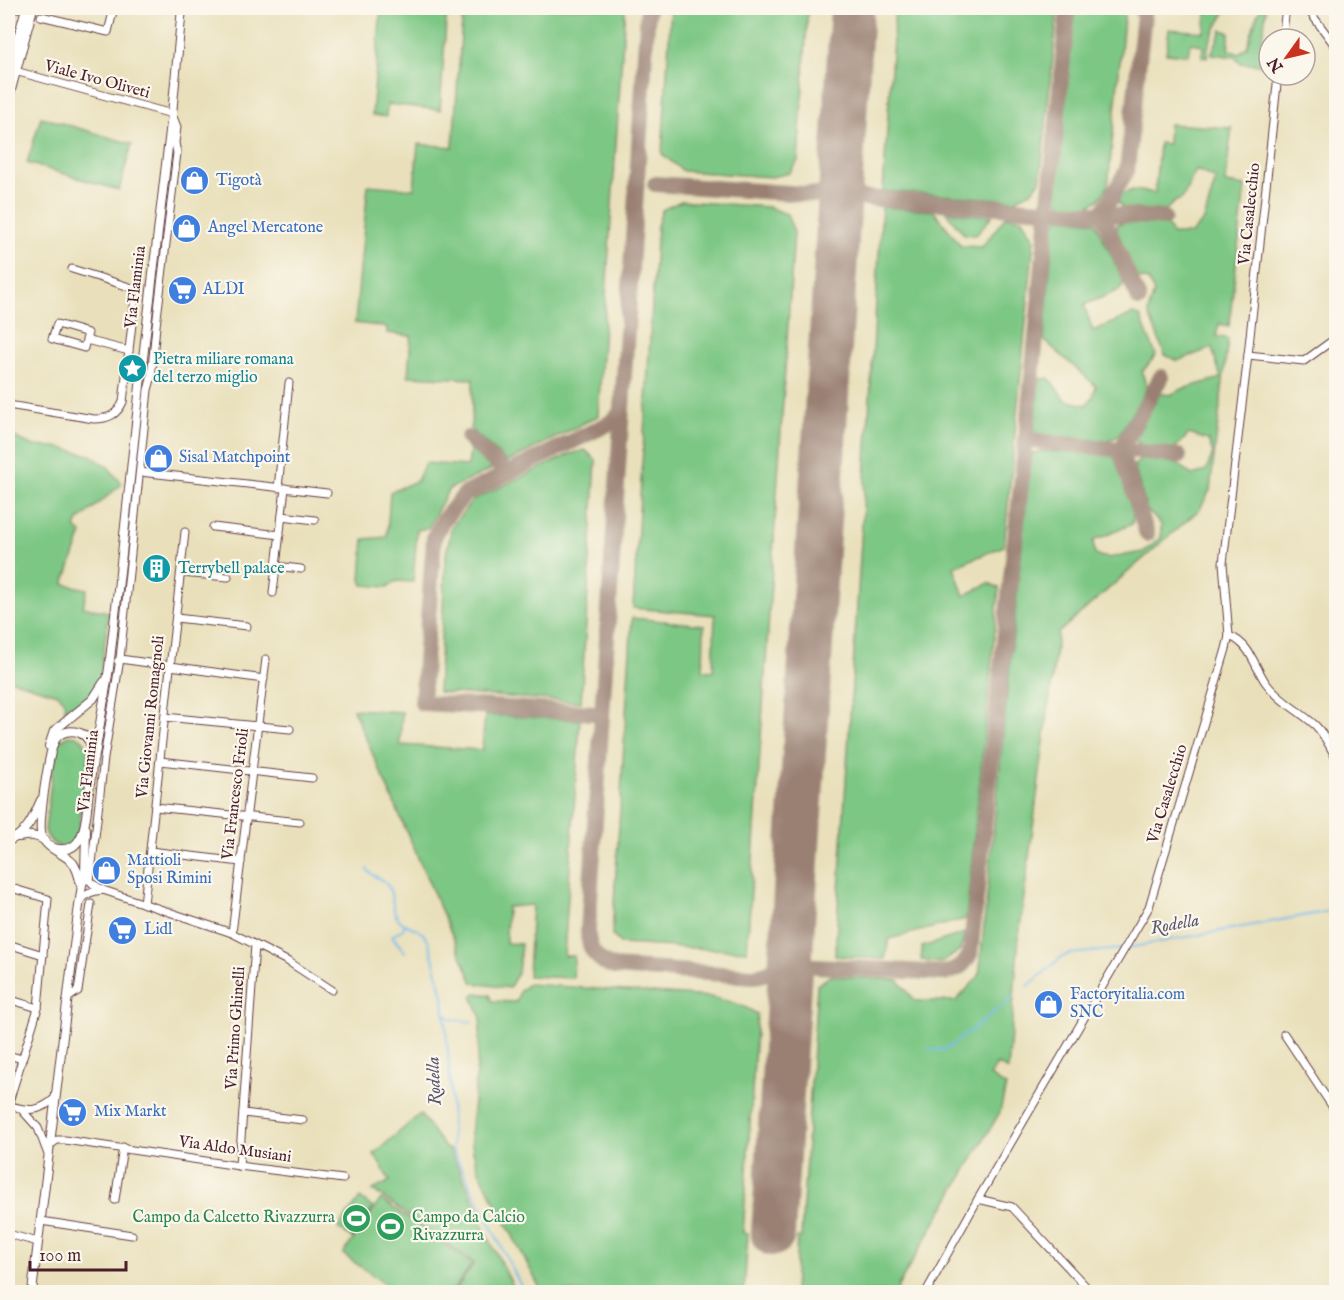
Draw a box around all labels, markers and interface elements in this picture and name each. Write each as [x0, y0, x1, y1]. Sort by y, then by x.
north arrow [1257, 27, 1317, 87]
text: N [1264, 53, 1289, 76]
street label: Viale Ivo Oliveti [41, 56, 152, 104]
street label: Via Casalecchio [1235, 161, 1265, 267]
shop icon: Tigotà [179, 165, 211, 197]
place label: Tigotà [216, 171, 262, 191]
shop icon: Angel Mercatone [171, 212, 203, 244]
place label: Angel Mercatone [207, 218, 323, 238]
street label: Via Flaminia [121, 245, 151, 330]
supermarket icon: ALDI [166, 274, 198, 306]
place label: ALDI [202, 280, 245, 300]
place label: Pietra miliare romana del terzo miglio [153, 350, 294, 388]
place icon: Pietra miliare romana del terzo miglio [116, 353, 148, 385]
shop icon: Sisal Matchpoint [142, 442, 174, 474]
place label: Sisal Matchpoint [179, 448, 291, 468]
building icon: Terrybell palace [141, 553, 173, 585]
place label: Terrybell palace [178, 559, 284, 579]
street label: Via Giovanni Romagnoli [132, 635, 170, 800]
street label: Via Francesco Frioli [218, 727, 254, 862]
street label: Via Flaminia [74, 729, 104, 814]
street label: Via Casalecchio [1143, 742, 1193, 847]
place label: Mattioli Sposi Rimini [127, 851, 212, 889]
shop icon: Mattioli Sposi Rimini [90, 854, 122, 886]
water label: Rodella [1149, 909, 1201, 941]
supermarket icon: Lidl [107, 914, 139, 946]
place label: Lidl [144, 920, 173, 940]
street label: Via Primo Ghinelli [222, 966, 250, 1091]
place label: Factoryitalia.com SNC [1070, 985, 1185, 1023]
shop icon: Factoryitalia.com SNC [1033, 988, 1065, 1020]
water label: Rodella [422, 1056, 448, 1106]
supermarket icon: Mix Markt [57, 1096, 89, 1128]
place label: Mix Markt [94, 1102, 167, 1122]
street label: Via Aldo Musiani [176, 1132, 293, 1168]
sports icon: Campo da Calcetto Rivazzurra [340, 1202, 372, 1234]
place label: Campo da Calcetto Rivazzurra [133, 1208, 335, 1228]
place label: Campo da Calcio Rivazzurra [412, 1208, 525, 1246]
sports icon: Campo da Calcio Rivazzurra [375, 1211, 407, 1243]
scale bar [30, 1234, 126, 1272]
text: 100 m [39, 1245, 81, 1268]

